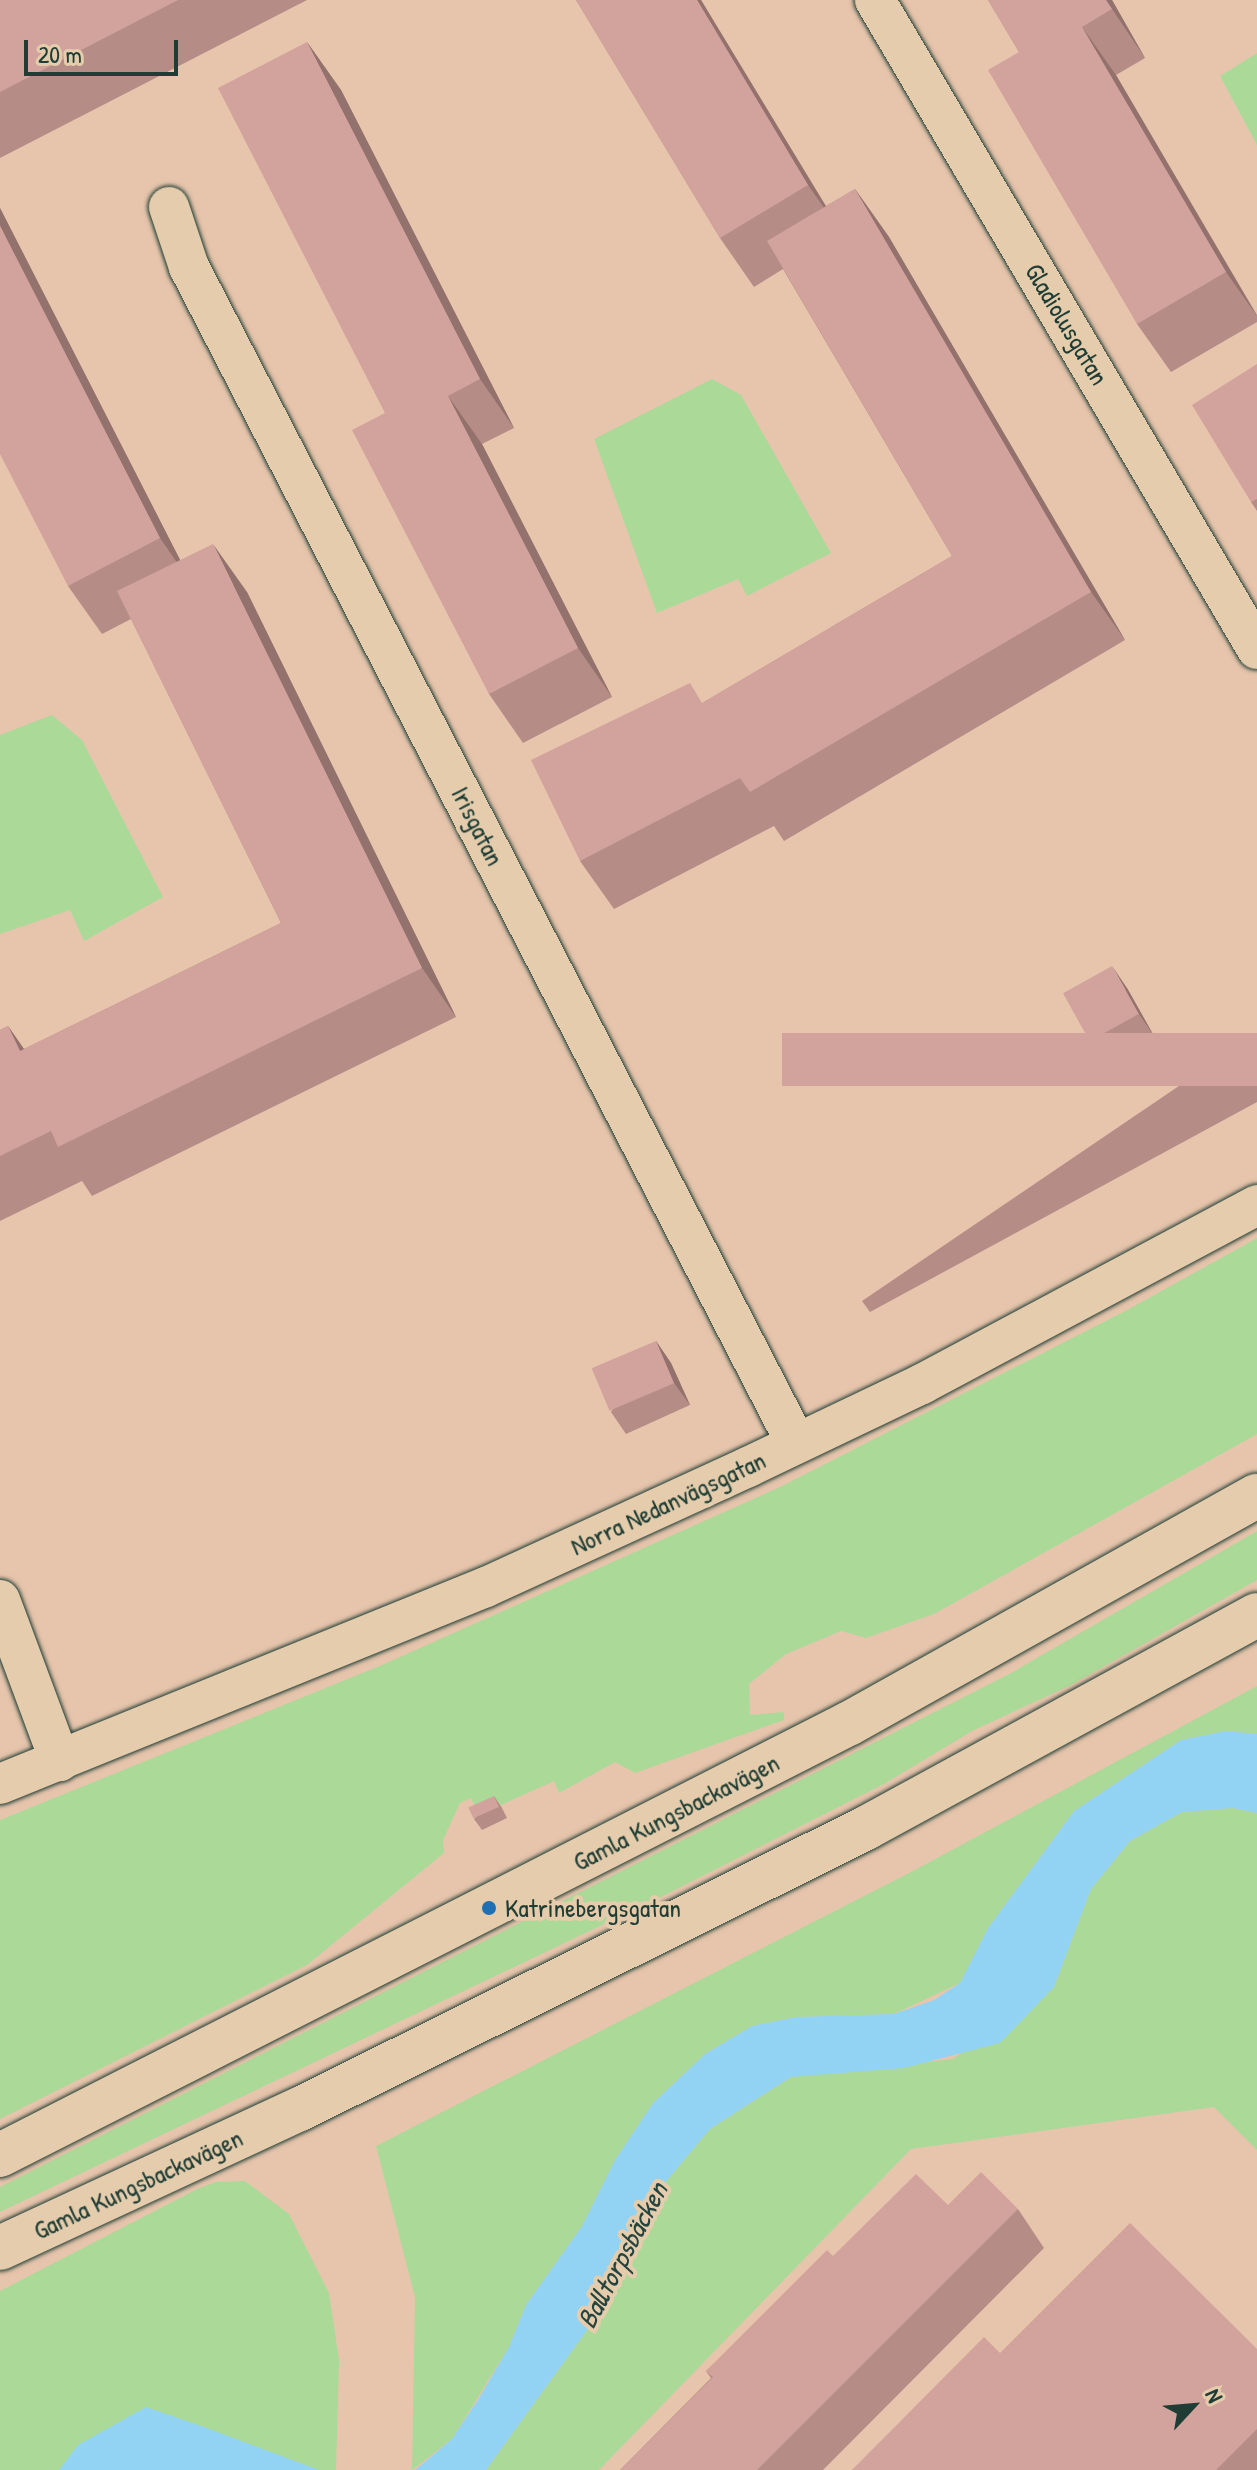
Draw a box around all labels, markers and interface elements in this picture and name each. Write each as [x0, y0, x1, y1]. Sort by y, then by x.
scale bar [28, 24, 182, 74]
text: 20 m [38, 38, 82, 70]
street label: Gladiolusgatan [1019, 258, 1115, 390]
street label: Irisgatan [445, 781, 511, 871]
street label: Norra Nedanvägsgatan [566, 1444, 770, 1562]
street label: Gamla Kungsbackavägen [568, 1747, 784, 1877]
place label: Katrinebergsgatan [505, 1892, 681, 1924]
marker: Katrinebergsgatan [480, 1899, 498, 1917]
street label: Gamla Kungsbackavägen [29, 2122, 247, 2246]
water label: Balltorpsbäcken [569, 2176, 675, 2334]
north arrow [1153, 2366, 1233, 2446]
text: N [1199, 2384, 1231, 2407]

